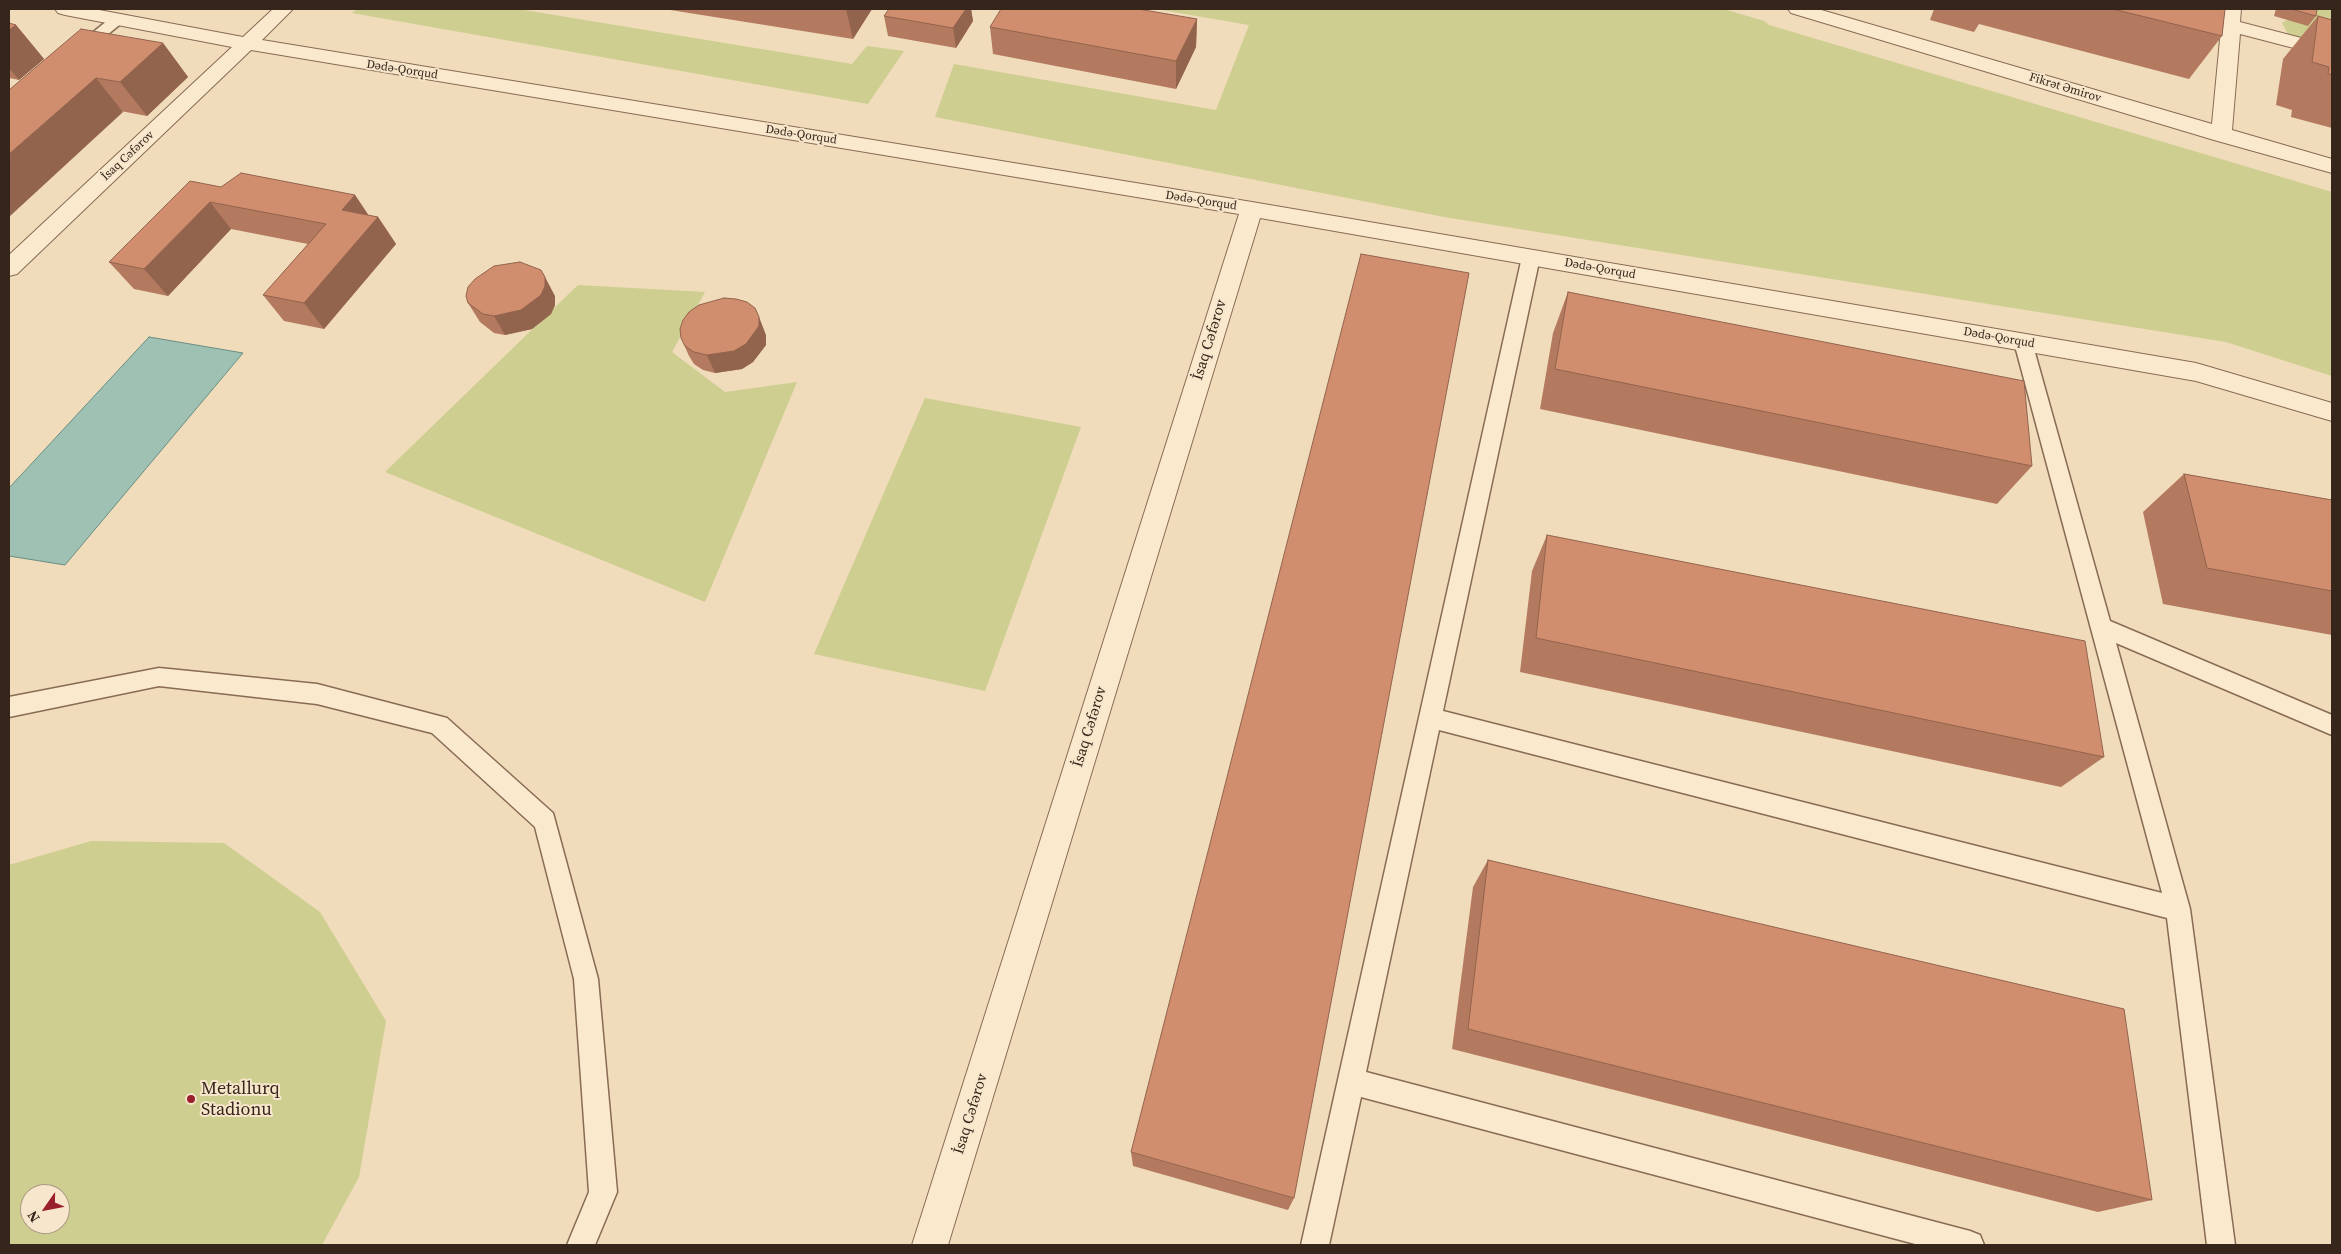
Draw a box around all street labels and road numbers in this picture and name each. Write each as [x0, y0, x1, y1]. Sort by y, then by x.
street label: Dədə-Qorqud [365, 57, 439, 83]
street label: Fikrət Əmirov [2027, 70, 2103, 106]
street label: Dədə-Qorqud [764, 122, 838, 148]
street label: İsaq Cəfərov [99, 128, 157, 184]
street label: Dədə-Qorqud [1164, 188, 1238, 214]
street label: Dədə-Qorqud [1563, 256, 1637, 282]
street label: İsaq Cəfərov [1189, 297, 1231, 383]
street label: Dədə-Qorqud [1962, 325, 2036, 351]
street label: İsaq Cəfərov [1069, 684, 1111, 770]
street label: İsaq Cəfərov [950, 1071, 992, 1157]

